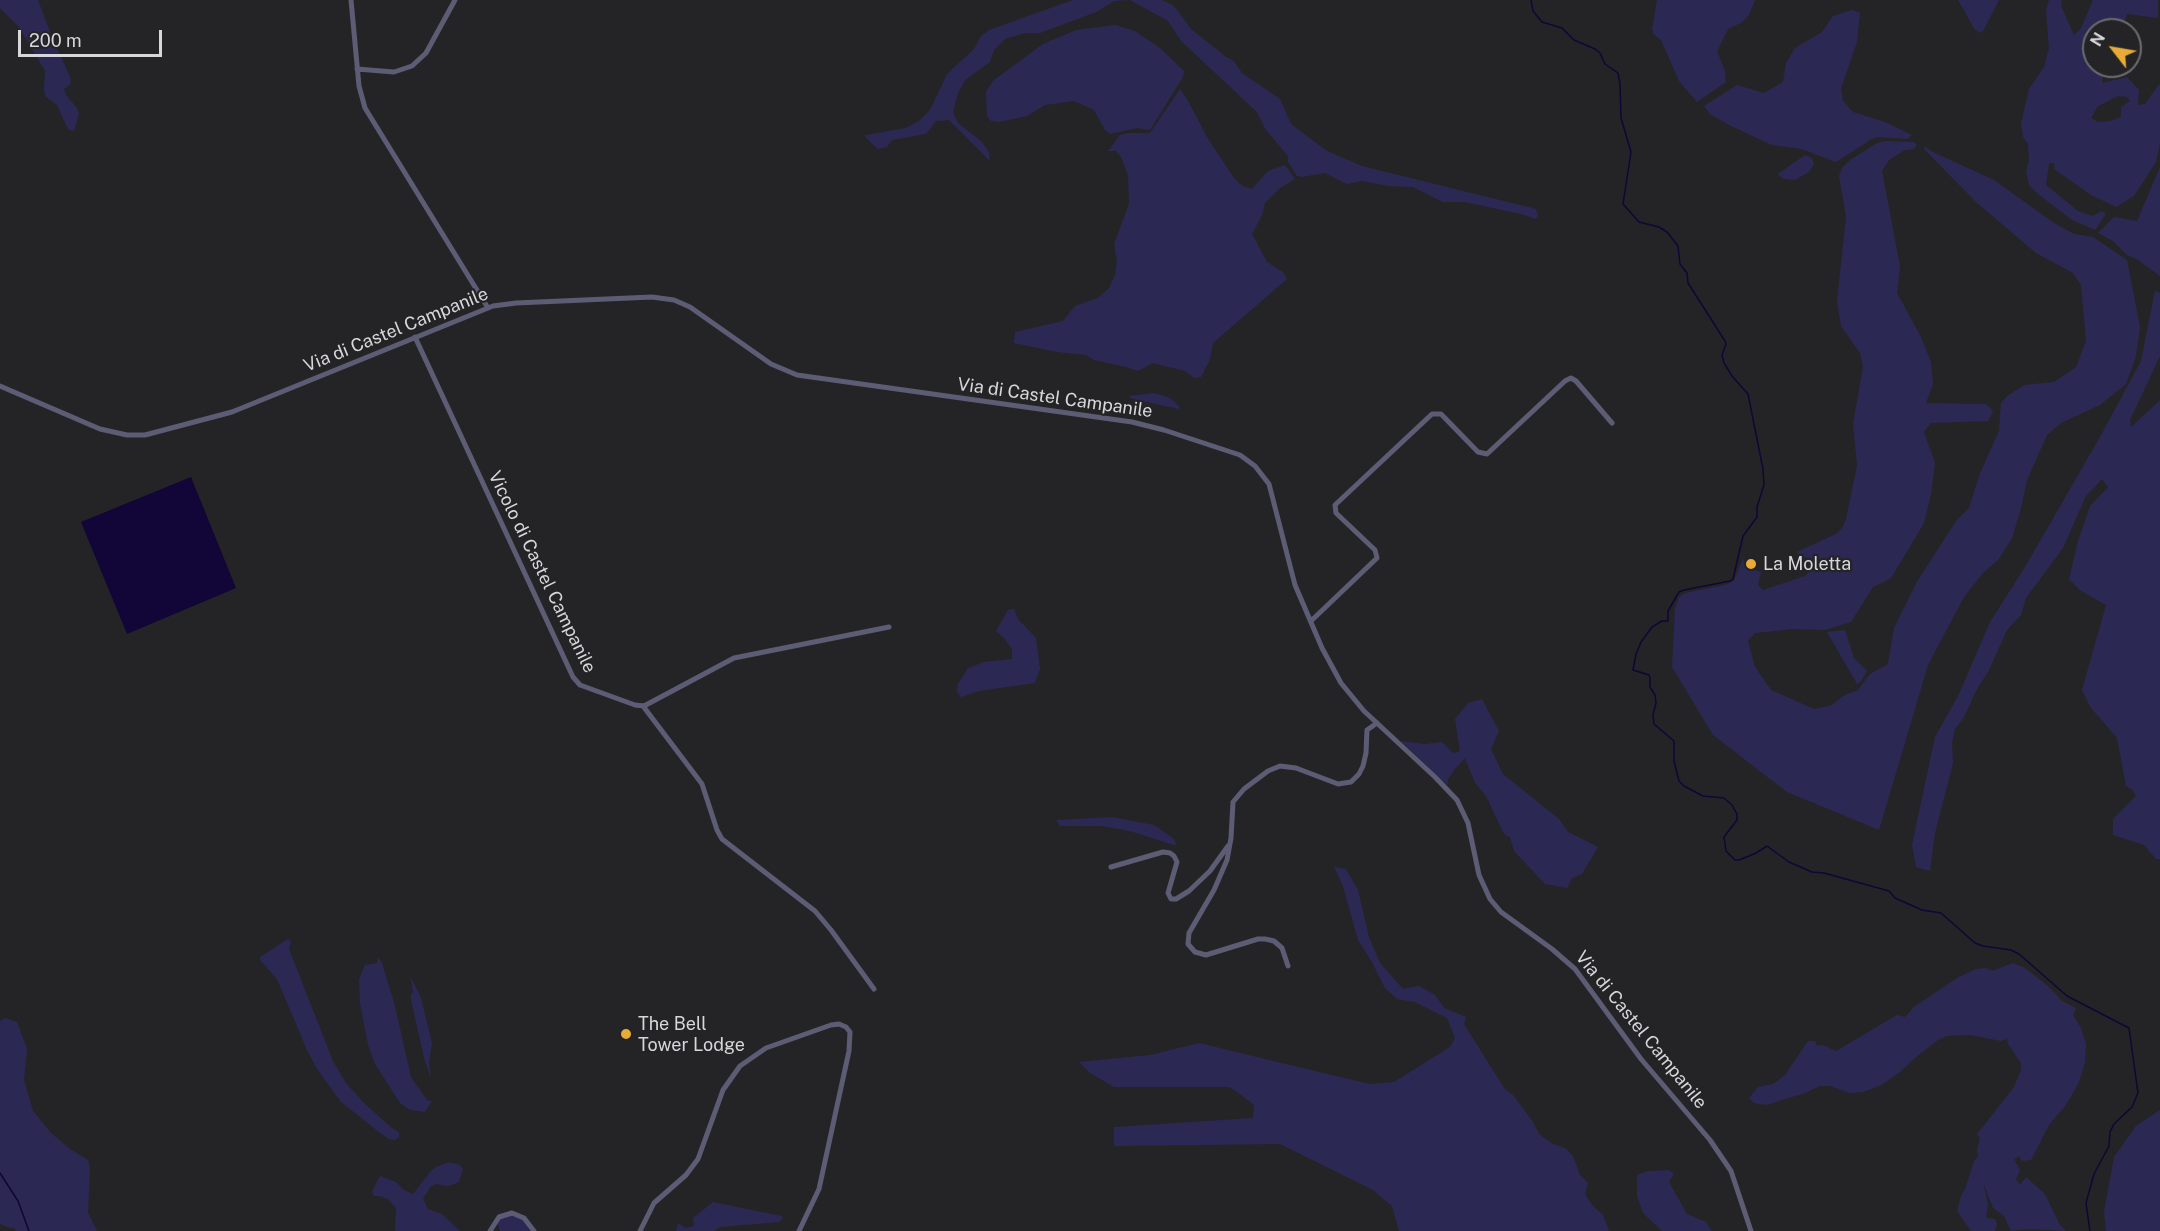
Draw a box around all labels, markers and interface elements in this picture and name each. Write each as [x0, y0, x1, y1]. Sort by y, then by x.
scale bar [21, 18, 165, 56]
north arrow [2082, 18, 2142, 78]
text: N [2086, 29, 2109, 50]
text: 200 m [29, 30, 82, 51]
street label: Via di Castel Campanile [301, 283, 491, 377]
street label: Via di Castel Campanile [956, 374, 1154, 422]
street label: Vicolo di Castel Campanile [484, 467, 600, 677]
place label: La Moletta [1763, 553, 1851, 575]
marker: La Moletta [1744, 557, 1758, 571]
street label: Via di Castel Campanile [1571, 947, 1711, 1113]
place label: The Bell Tower Lodge [638, 1013, 745, 1056]
marker: The Bell Tower Lodge [619, 1027, 633, 1041]

